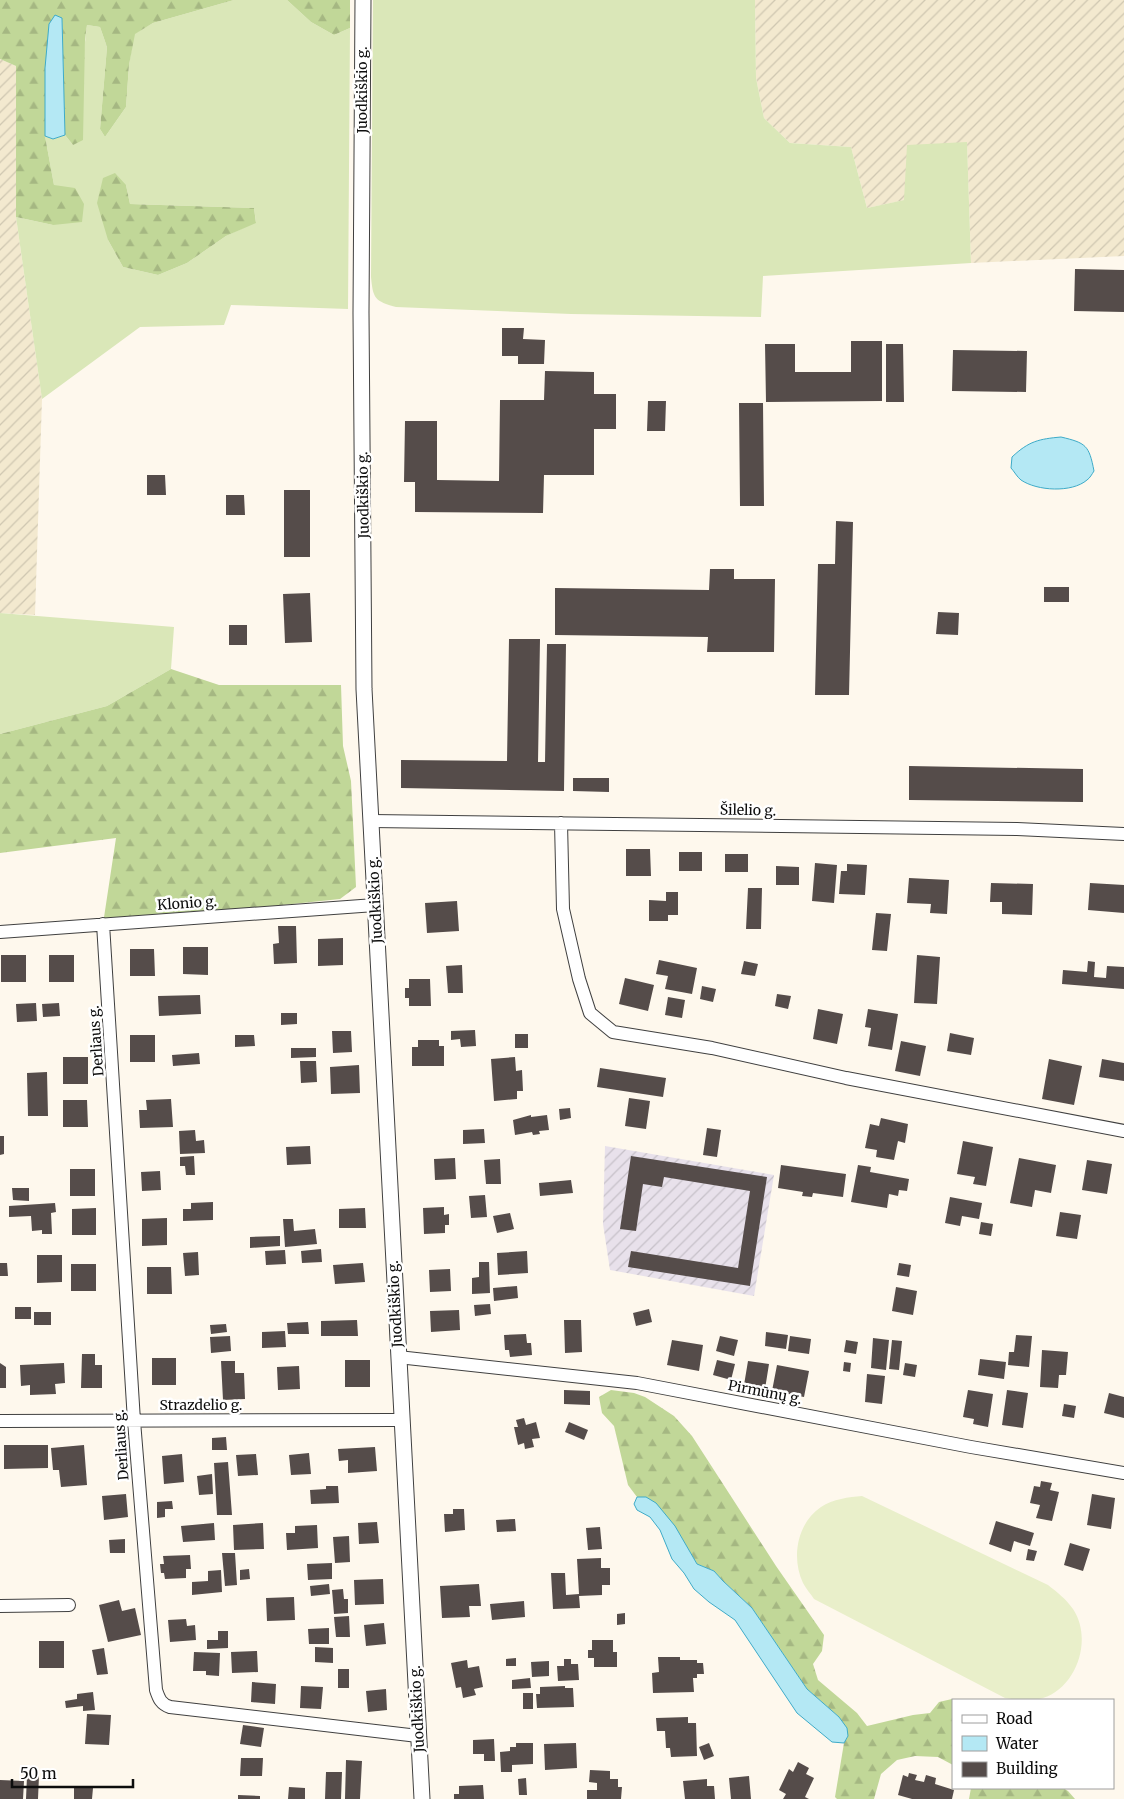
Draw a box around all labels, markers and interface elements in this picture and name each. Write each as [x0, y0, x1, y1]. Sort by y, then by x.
street label: Juodkiškio g. [353, 46, 371, 135]
street label: Juodkiškio g. [353, 451, 373, 540]
street label: Šilelio g. [720, 801, 776, 819]
street label: Juodkiškio g. [364, 856, 386, 945]
street label: Klonio g. [157, 892, 217, 914]
street label: Derliaus g. [85, 1005, 107, 1077]
street label: Juodkiškio g. [384, 1260, 406, 1349]
street label: Pirmūnų g. [726, 1376, 804, 1408]
street label: Strazdelio g. [160, 1396, 242, 1414]
street label: Derliaus g. [110, 1409, 132, 1481]
street label: Juodkiškio g. [406, 1665, 428, 1754]
legend [952, 1699, 1114, 1789]
text: Road [996, 1709, 1032, 1728]
text: Water [995, 1734, 1039, 1753]
scale bar [12, 1756, 134, 1788]
text: Building [996, 1759, 1058, 1778]
text: 50 m [20, 1764, 57, 1783]

